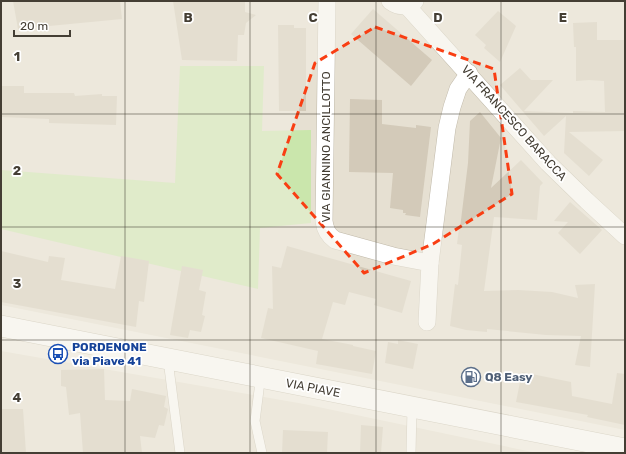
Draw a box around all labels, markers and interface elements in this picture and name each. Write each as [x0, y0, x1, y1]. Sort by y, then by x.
text: B [183, 10, 193, 25]
text: C [308, 10, 318, 25]
text: D [433, 10, 443, 25]
text: E [559, 10, 567, 25]
scale bar [14, 12, 70, 38]
text: 20 m [20, 19, 48, 33]
text: 1 [14, 49, 20, 64]
street label: VIA FRANCESCO BARACCA [458, 62, 570, 184]
street label: VIA GIANNINO ANCILLOTTO [319, 71, 333, 223]
text: 2 [13, 163, 21, 178]
text: 3 [13, 276, 22, 291]
place label: PORDENONE via Piave 41 [72, 340, 147, 368]
bus stop icon: PORDENONE via Piave 41 [47, 343, 69, 365]
fuel station icon: Q8 Easy [460, 366, 482, 388]
place label: Q8 Easy [485, 370, 533, 384]
street label: VIA PIAVE [284, 376, 342, 400]
text: 4 [13, 390, 22, 405]

